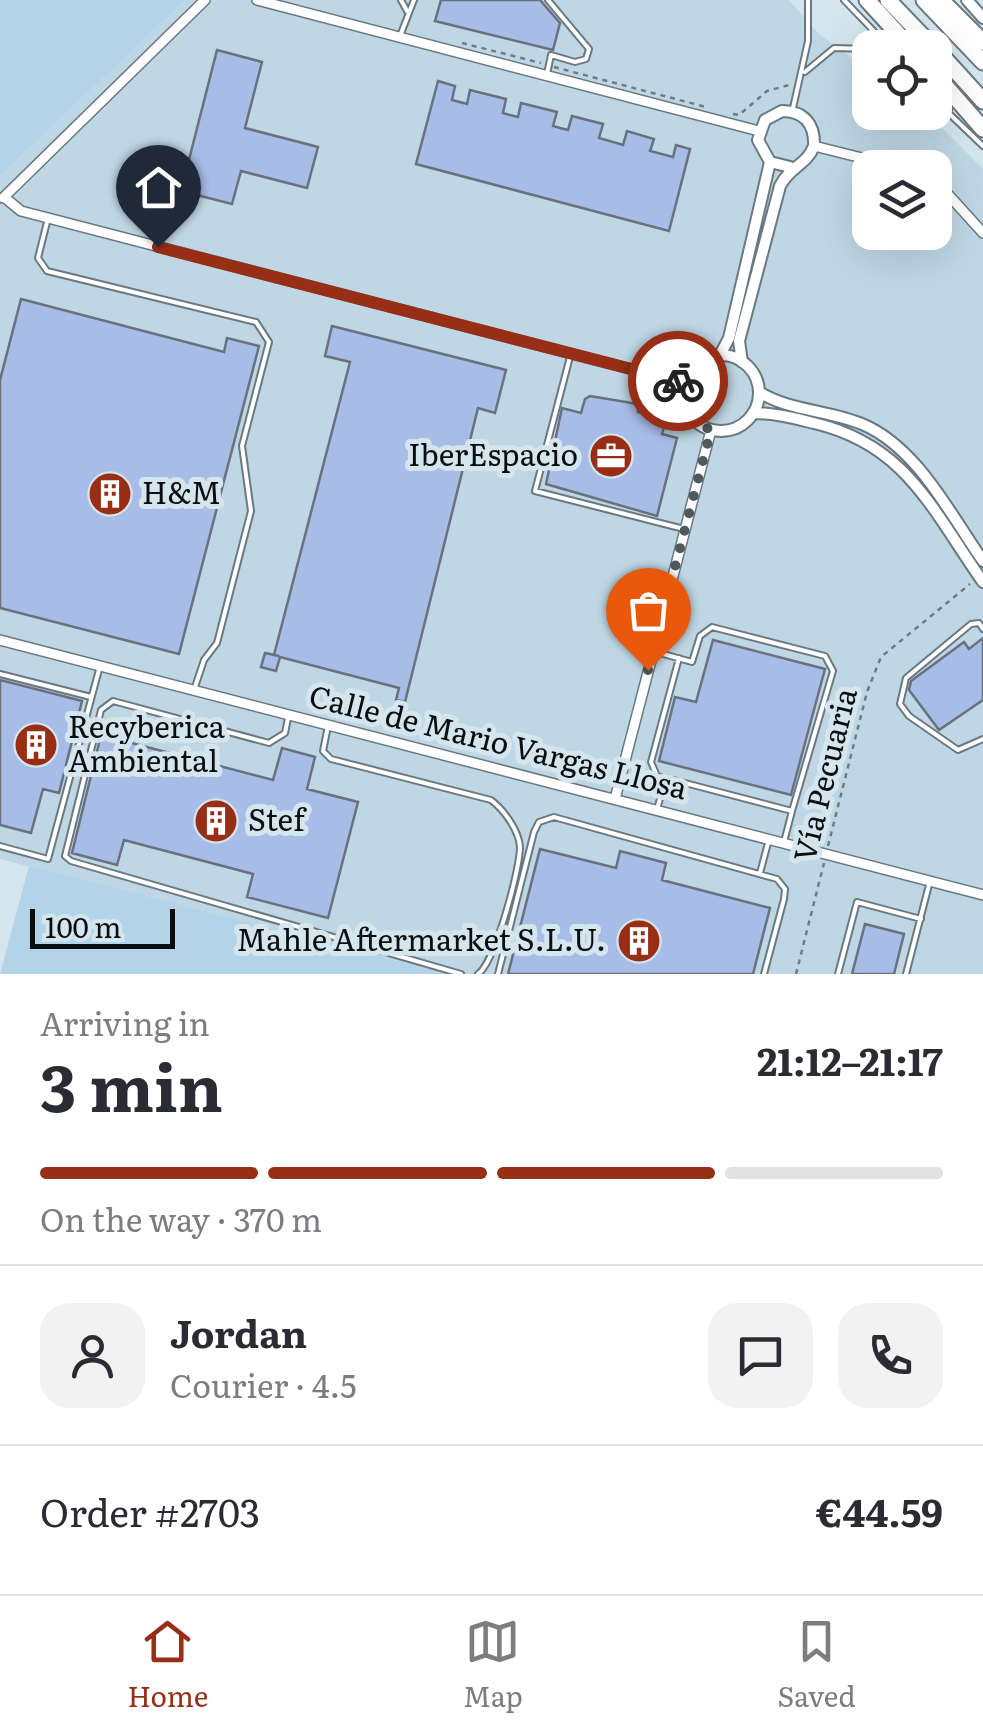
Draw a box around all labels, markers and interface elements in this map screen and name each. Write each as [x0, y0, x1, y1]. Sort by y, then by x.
map controls [852, 30, 952, 250]
button: locate [852, 30, 952, 130]
pin [116, 145, 201, 248]
button: layers [852, 150, 952, 250]
icon: home [131, 160, 186, 215]
courier [628, 331, 728, 431]
icon: bike [651, 354, 706, 409]
place label: IberEspacio [408, 431, 578, 475]
office icon: IberEspacio [588, 433, 634, 479]
place label: H&M [142, 469, 221, 513]
building icon: H&M [87, 471, 133, 517]
pin [606, 568, 691, 671]
icon: bag [621, 583, 676, 638]
street label: Calle de Mario Vargas Llosa [305, 672, 693, 809]
street label: Vía Pecuaria [780, 682, 866, 866]
place label: Recyberica Ambiental [68, 703, 226, 781]
building icon: Recyberica Ambiental [13, 722, 59, 768]
place label: Stef [248, 796, 307, 840]
building icon: Stef [193, 798, 239, 844]
scale bar [30, 904, 175, 948]
text: 100 m [45, 905, 122, 947]
place label: Mahle Aftermarket S.L.U. [237, 916, 606, 960]
building icon: Mahle Aftermarket S.L.U. [616, 918, 662, 964]
text: Arriving in [40, 998, 210, 1046]
text: 21:12–21:17 [757, 1031, 943, 1088]
text: 3 min [40, 1035, 223, 1132]
text: On the way · 370 m [40, 1194, 322, 1242]
button: person [40, 1303, 145, 1408]
text: Jordan [170, 1303, 307, 1360]
button: chat [708, 1303, 813, 1408]
button: phone [838, 1303, 943, 1408]
text: Courier · 4.5 [170, 1360, 356, 1408]
text: Order #2703 [40, 1482, 260, 1539]
text: €44.59 [816, 1482, 943, 1539]
tab: Home [127, 1614, 208, 1716]
tab: Map [463, 1614, 523, 1716]
tab: Saved [778, 1614, 856, 1716]

